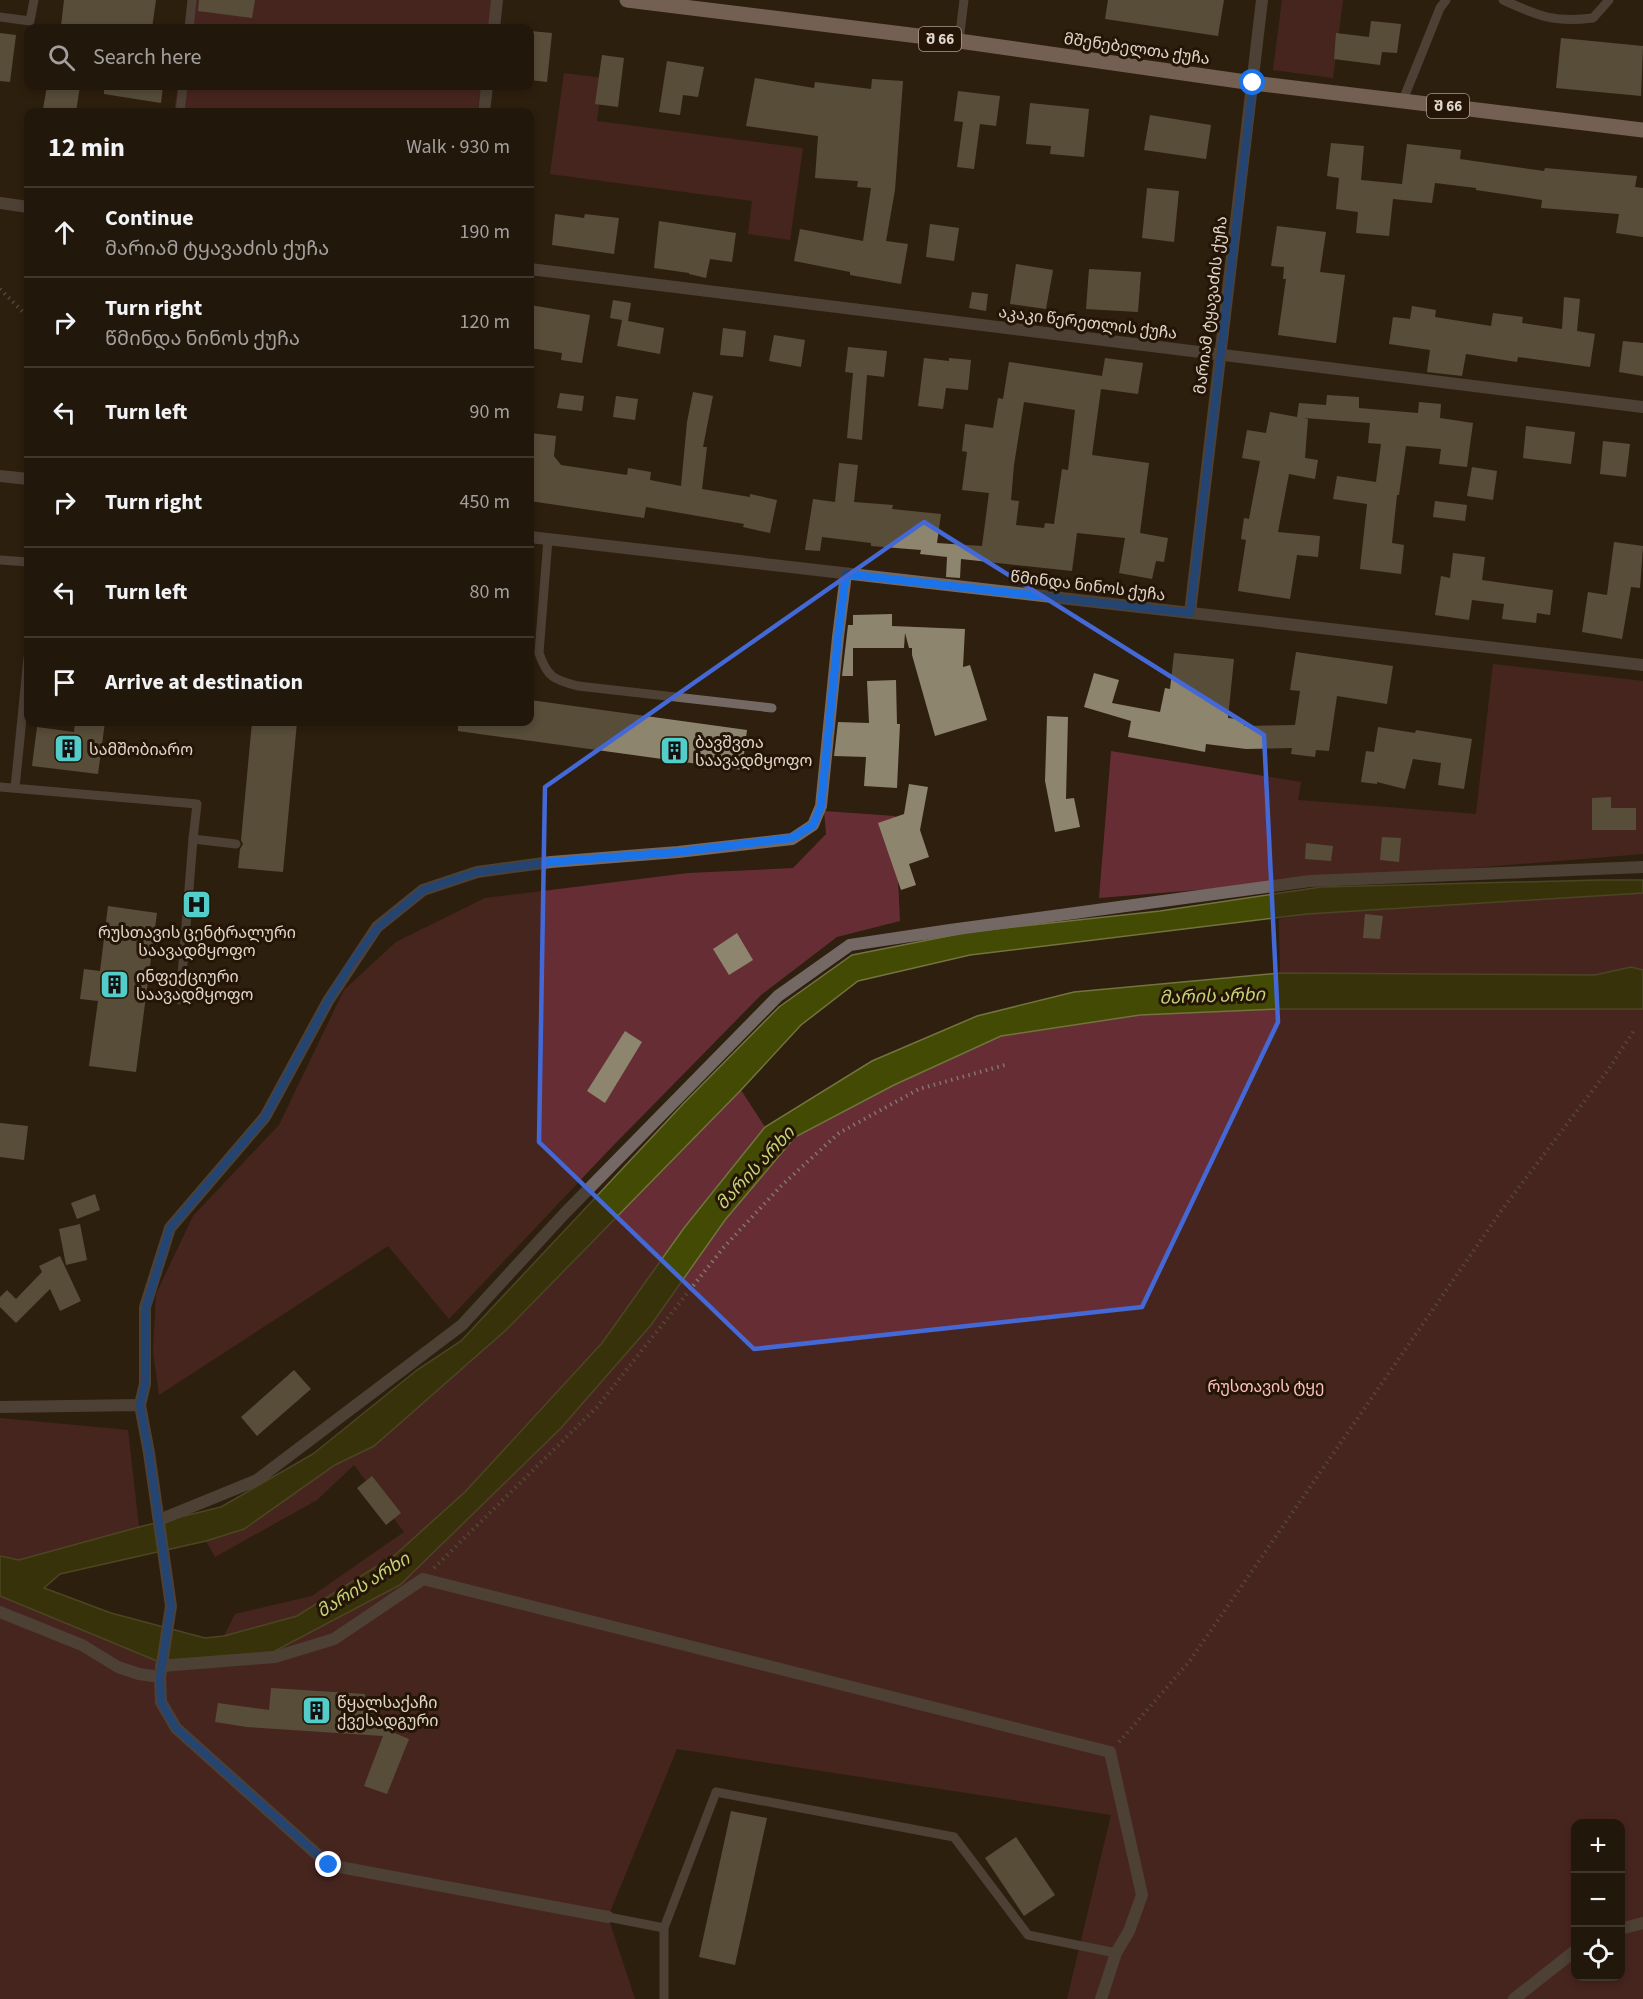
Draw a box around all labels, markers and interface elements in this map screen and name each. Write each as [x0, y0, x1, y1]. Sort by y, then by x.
search box [24, 24, 534, 90]
road number: შ 66 [919, 27, 961, 51]
street label: მშენებელთა ქუჩა [1063, 28, 1211, 70]
icon: search [45, 41, 78, 74]
text: Search here [93, 41, 201, 73]
route start [1239, 69, 1265, 95]
road number: შ 66 [1427, 94, 1469, 118]
text: 12 min [48, 129, 125, 166]
text: Walk · 930 m [406, 133, 510, 161]
text: Continue [105, 202, 194, 234]
street label: მარიამ ტყავაძის ქუჩა [1189, 215, 1233, 395]
icon: ahead [48, 216, 81, 249]
text: 190 m [460, 218, 510, 246]
text: მარიამ ტყავაძის ქუჩა [105, 235, 329, 263]
text: Turn right [105, 292, 202, 324]
street label: აკაკი წერეთლის ქუჩა [997, 301, 1178, 345]
icon: right [48, 306, 81, 339]
text: 120 m [460, 308, 510, 336]
text: წმინდა ნინოს ქუჩა [105, 325, 300, 353]
icon: left [48, 396, 81, 429]
text: Turn left [105, 396, 187, 428]
text: 90 m [470, 398, 510, 426]
icon: right [48, 486, 81, 519]
text: Turn right [105, 486, 202, 518]
text: 450 m [460, 488, 510, 516]
street label: წმინდა ნინოს ქუჩა [1009, 566, 1167, 606]
icon: left [48, 576, 81, 609]
text: Turn left [105, 576, 187, 608]
text: 80 m [470, 578, 510, 606]
icon: arrive [48, 666, 81, 699]
text: Arrive at destination [105, 666, 303, 698]
place label: ბავშვთა საავადმყოფო [695, 732, 812, 772]
building icon: სამშობიარო [52, 733, 84, 765]
building icon: ბავშვთა საავადმყოფო [658, 735, 690, 767]
place label: სამშობიარო [89, 739, 193, 761]
hospital icon: რუსთავის ცენტრალური საავადმყოფო [181, 888, 213, 920]
place label: რუსთავის ცენტრალური საავადმყოფო [98, 922, 296, 962]
place label: ინფექციური საავადმყოფო [136, 966, 253, 1006]
building icon: ინფექციური საავადმყოფო [99, 969, 131, 1001]
water label: მარის არხი [1159, 982, 1266, 1011]
water label: მარის არხი [710, 1121, 801, 1215]
park label: რუსთავის ტყე [1208, 1376, 1324, 1398]
water label: მარის არხი [312, 1547, 415, 1624]
place label: წყალსაქაჩი ქვესადგური [337, 1692, 438, 1732]
building icon: წყალსაქაჩი ქვესადგური [300, 1695, 332, 1727]
map controls [1571, 1819, 1625, 1981]
button: + [1571, 1819, 1625, 1873]
route end [315, 1851, 341, 1877]
button: − [1571, 1873, 1625, 1927]
button: locate [1571, 1927, 1625, 1981]

